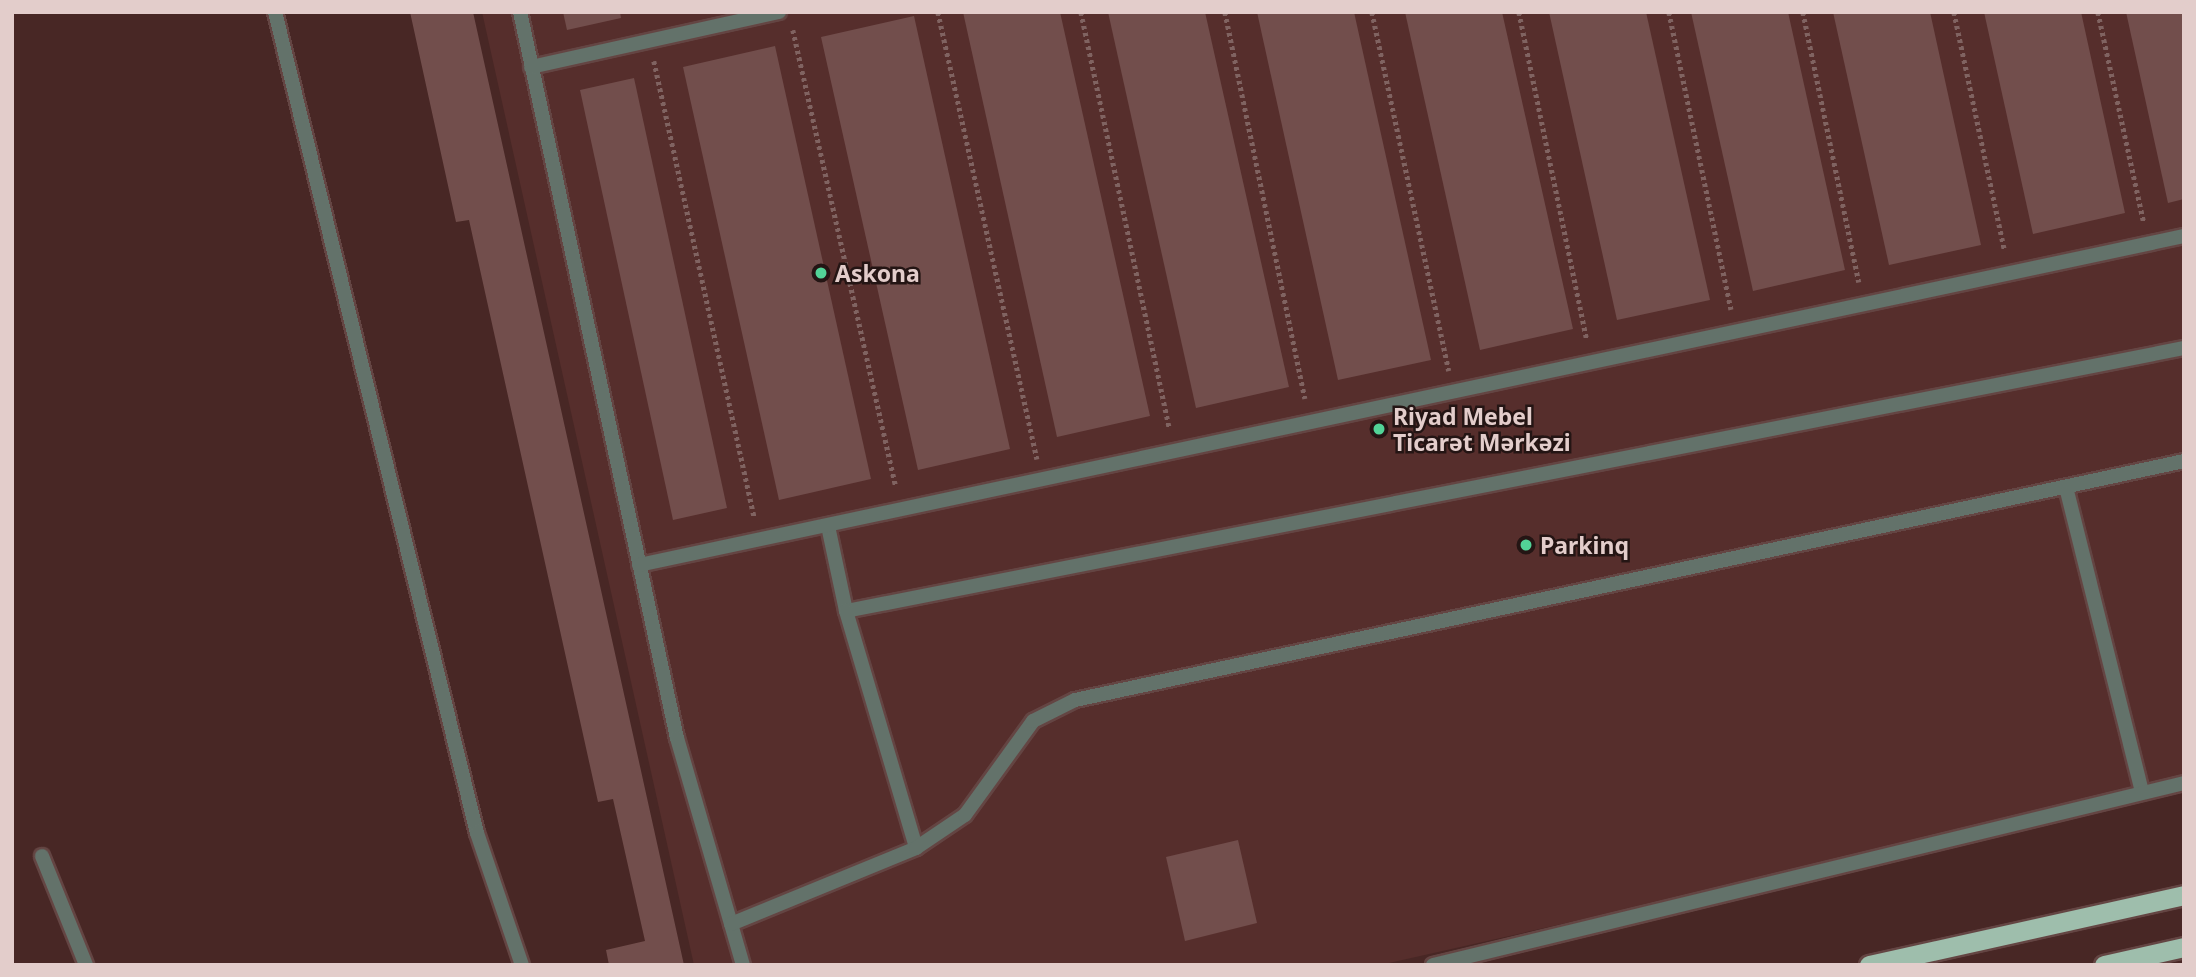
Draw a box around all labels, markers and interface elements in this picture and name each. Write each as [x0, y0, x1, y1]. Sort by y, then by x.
place label: Askona [835, 259, 920, 287]
marker: Askona [813, 265, 829, 281]
place label: Riyad Mebel Ticarət Mərkəzi [1393, 402, 1571, 456]
marker: Riyad Mebel Ticarət Mərkəzi [1371, 421, 1387, 437]
place label: Parkinq [1540, 531, 1629, 559]
marker: Parkinq [1518, 537, 1534, 553]

